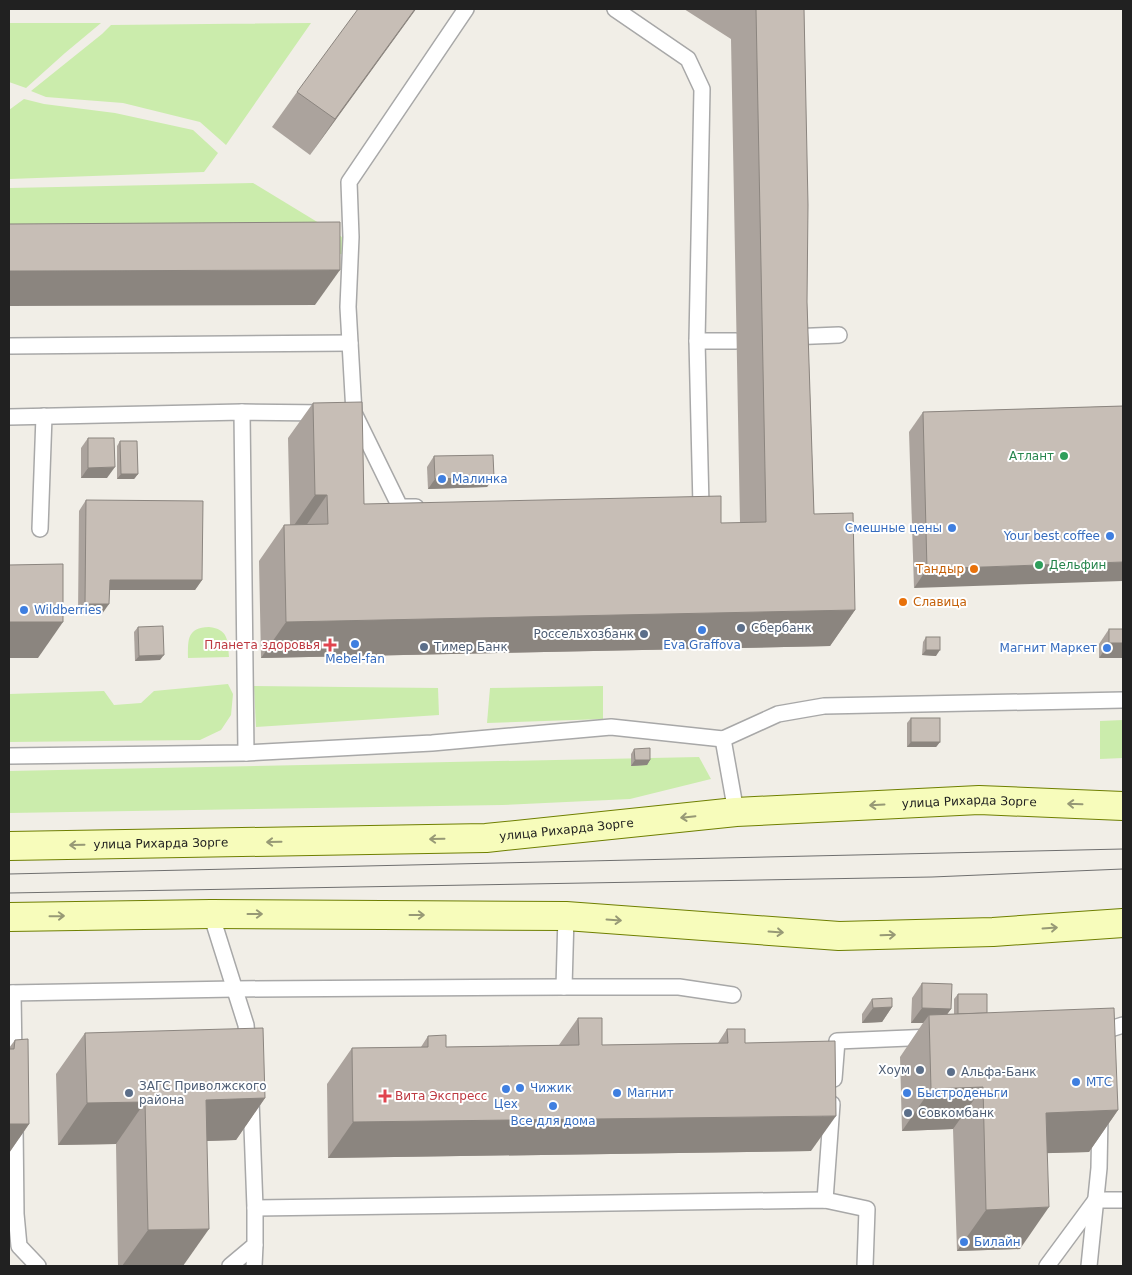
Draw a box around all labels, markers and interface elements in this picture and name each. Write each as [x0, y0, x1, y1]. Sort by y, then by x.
place label: Атлант [1009, 449, 1054, 463]
marker: Атлант [1058, 450, 1070, 462]
place label: Малинка [452, 472, 508, 486]
marker: Малинка [436, 473, 448, 485]
place label: Смешные цены [845, 521, 942, 535]
marker: Смешные цены [946, 522, 958, 534]
place label: Your best coffee [1003, 529, 1100, 543]
marker: Your best coffee [1104, 530, 1116, 542]
place label: Дельфин [1049, 558, 1106, 572]
marker: Дельфин [1033, 559, 1045, 571]
place label: Тандыр [915, 562, 964, 576]
marker: Тандыр [968, 563, 980, 575]
place label: Славица [913, 595, 967, 609]
marker: Славица [897, 596, 909, 608]
place label: Wildberries [34, 603, 102, 617]
marker: Wildberries [18, 604, 30, 616]
place label: Сбербанк [751, 621, 812, 635]
marker: Сбербанк [735, 622, 747, 634]
marker: Eva Graffova [696, 624, 708, 636]
place label: Россельхозбанк [533, 627, 634, 641]
marker: Россельхозбанк [638, 628, 650, 640]
place label: Планета здоровья [204, 638, 320, 652]
marker: Mebel-fan [349, 638, 361, 650]
place label: Eva Graffova [663, 638, 741, 652]
marker: Планета здоровья [324, 639, 336, 651]
place label: Тимер Банк [433, 640, 508, 654]
marker: Тимер Банк [418, 641, 430, 653]
place label: Магнит Маркет [1000, 641, 1097, 655]
marker: Магнит Маркет [1101, 642, 1113, 654]
place label: Mebel-fan [325, 652, 385, 666]
street label: улица Рихарда Зорге [902, 793, 1037, 811]
one-way arrow [1067, 799, 1083, 808]
one-way arrow [869, 800, 885, 809]
one-way arrow [680, 812, 696, 822]
street label: улица Рихарда Зорге [499, 816, 634, 844]
one-way arrow [429, 834, 446, 844]
street label: улица Рихарда Зорге [93, 835, 229, 852]
one-way arrow [267, 837, 283, 847]
one-way arrow [69, 840, 86, 850]
one-way arrow [246, 909, 263, 919]
one-way arrow [409, 910, 425, 920]
one-way arrow [49, 911, 65, 921]
one-way arrow [606, 915, 622, 924]
one-way arrow [1042, 923, 1058, 933]
one-way arrow [768, 927, 784, 936]
one-way arrow [879, 930, 895, 940]
place label: Хоум [878, 1063, 910, 1077]
marker: Хоум [914, 1064, 926, 1076]
place label: Альфа-Банк [961, 1065, 1037, 1079]
marker: Альфа-Банк [945, 1066, 957, 1078]
place label: МТС [1086, 1075, 1112, 1089]
marker: МТС [1070, 1076, 1082, 1088]
place label: ЗАГС Приволжского района [139, 1079, 267, 1107]
place label: Чижик [530, 1081, 572, 1095]
marker: Чижик [514, 1082, 526, 1094]
marker: Цех [500, 1083, 512, 1095]
place label: Магнит [627, 1086, 674, 1100]
place label: Быстроденьги [917, 1086, 1008, 1100]
marker: ЗАГС Приволжского района [123, 1087, 135, 1099]
marker: Магнит [611, 1087, 623, 1099]
marker: Быстроденьги [901, 1087, 913, 1099]
place label: Вита Экспресс [395, 1089, 487, 1103]
marker: Вита Экспресс [379, 1090, 391, 1102]
place label: Цех [494, 1097, 518, 1111]
marker: Все для дома [547, 1100, 559, 1112]
place label: Совкомбанк [918, 1106, 994, 1120]
marker: Совкомбанк [902, 1107, 914, 1119]
place label: Все для дома [510, 1114, 596, 1128]
place label: Билайн [974, 1235, 1021, 1249]
marker: Билайн [958, 1236, 970, 1248]

